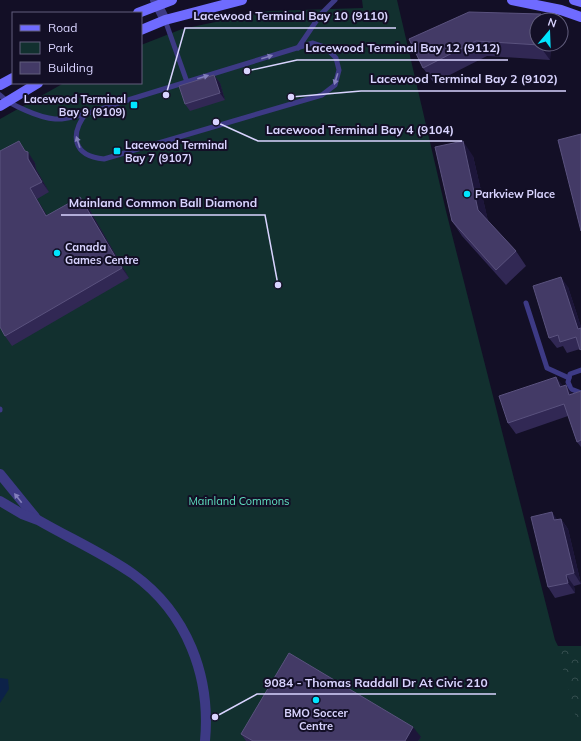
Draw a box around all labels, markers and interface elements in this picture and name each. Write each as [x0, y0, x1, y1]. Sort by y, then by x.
callout: Lacewood Terminal Bay 10 (9110) [185, 4, 396, 28]
text: Lacewood Terminal Bay 10 (9110) [193, 8, 389, 23]
legend [12, 12, 142, 84]
north arrow [529, 12, 569, 52]
text: N [546, 15, 558, 31]
text: Road [48, 20, 77, 35]
callout: Lacewood Terminal Bay 12 (9112) [297, 36, 508, 60]
text: Park [48, 40, 74, 55]
text: Lacewood Terminal Bay 12 (9112) [305, 40, 501, 55]
one-way arrow [261, 54, 273, 60]
text: Building [48, 60, 93, 75]
callout: Lacewood Terminal Bay 2 (9102) [361, 67, 566, 91]
text: Lacewood Terminal Bay 2 (9102) [370, 71, 558, 86]
one-way arrow [197, 74, 209, 80]
one-way arrow [333, 74, 339, 86]
place label: Lacewood Terminal Bay 9 (9109) [24, 92, 126, 119]
marker: Lacewood Terminal Bay 9 (9109) [129, 100, 139, 110]
callout: Lacewood Terminal Bay 4 (9104) [258, 117, 462, 141]
text: Lacewood Terminal Bay 4 (9104) [266, 122, 454, 137]
one-way arrow [75, 136, 81, 148]
place label: Lacewood Terminal Bay 7 (9107) [125, 138, 227, 165]
marker: Lacewood Terminal Bay 7 (9107) [112, 146, 122, 156]
place label: Parkview Place [475, 187, 555, 201]
marker: Parkview Place [462, 189, 472, 199]
callout: Mainland Common Ball Diamond [61, 191, 265, 215]
text: Mainland Common Ball Diamond [69, 195, 257, 210]
place label: Canada Games Centre [65, 240, 139, 267]
marker: Canada Games Centre [52, 248, 62, 258]
one-way arrow [14, 492, 22, 503]
park label: Mainland Commons [188, 494, 290, 508]
callout: 9084 - Thomas Raddall Dr At Civic 210 [257, 670, 496, 694]
text: 9084 - Thomas Raddall Dr At Civic 210 [264, 675, 488, 690]
marker: BMO Soccer Centre [311, 695, 321, 705]
place label: BMO Soccer Centre [284, 706, 348, 733]

